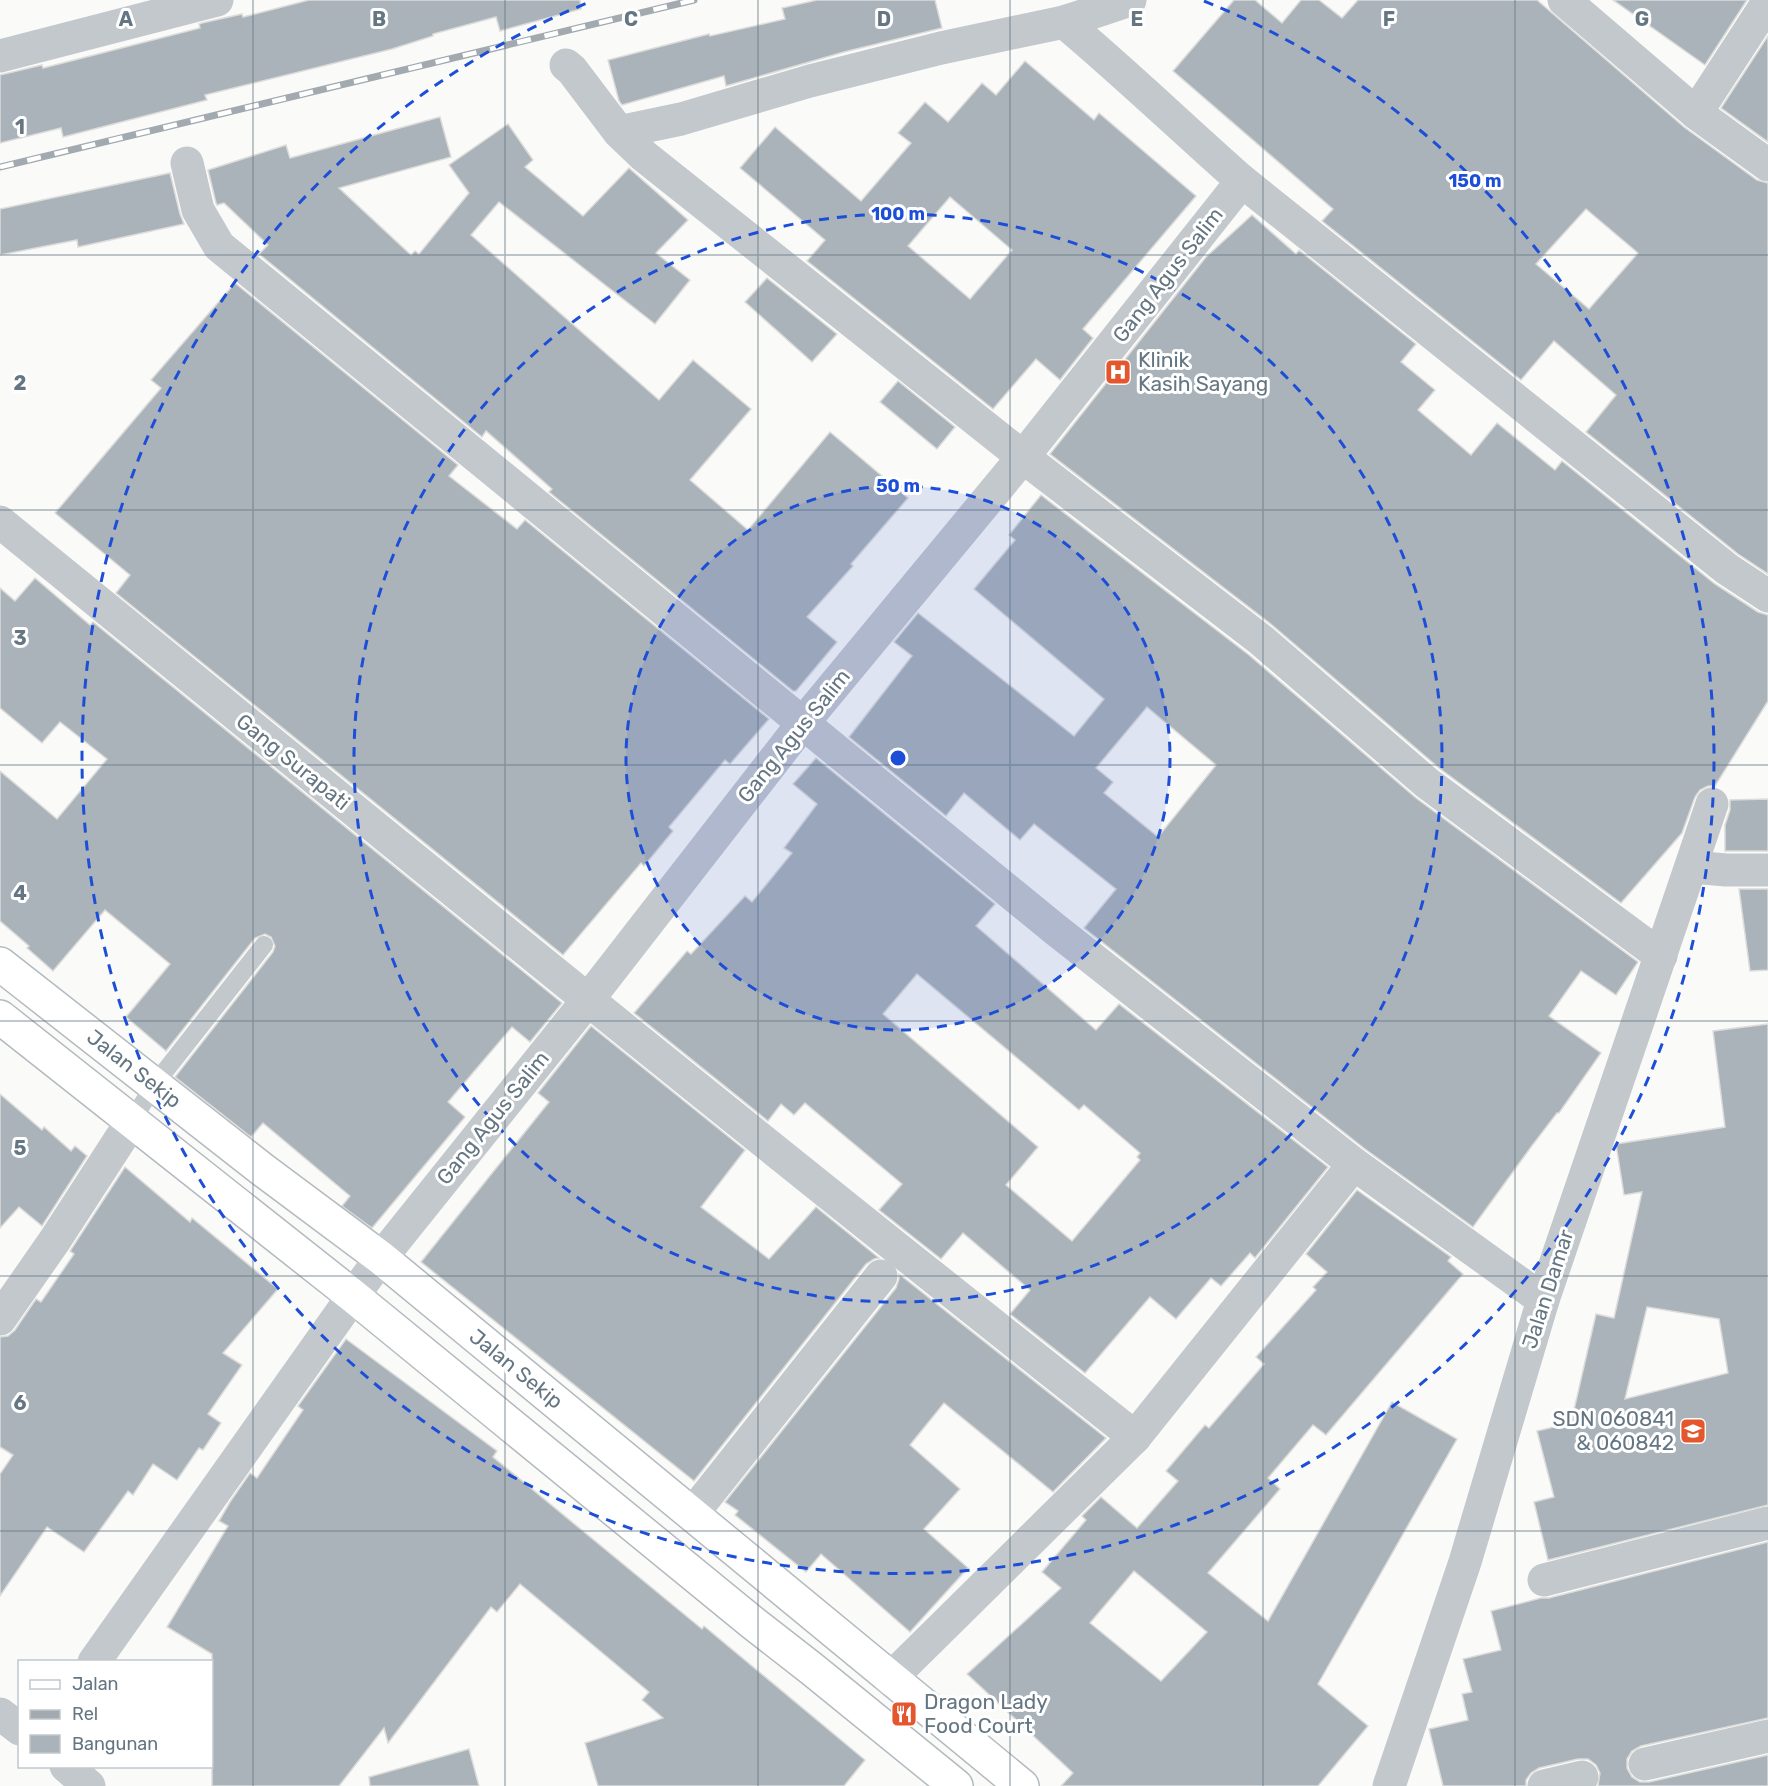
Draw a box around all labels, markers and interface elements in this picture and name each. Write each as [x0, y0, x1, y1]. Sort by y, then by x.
text: A [119, 7, 134, 31]
text: B [372, 7, 386, 31]
text: C [624, 7, 638, 31]
text: D [877, 7, 891, 31]
text: E [1131, 7, 1143, 31]
text: F [1383, 7, 1395, 31]
text: G [1635, 7, 1649, 31]
text: 1 [15, 115, 25, 139]
text: 150 m [1448, 170, 1502, 192]
street label: Gang Agus Salim [1107, 202, 1228, 347]
text: 100 m [871, 203, 925, 225]
place label: Klinik Kasih Sayang [1138, 347, 1268, 396]
hospital icon: Klinik Kasih Sayang [1103, 357, 1133, 387]
text: 2 [14, 371, 27, 395]
text: 50 m [876, 475, 920, 497]
text: 3 [13, 626, 27, 650]
street label: Gang Agus Salim [732, 664, 855, 807]
street label: Gang Surapati [232, 708, 355, 815]
centre of rings [888, 748, 908, 768]
text: 4 [13, 881, 27, 905]
street label: Jalan Sekip [82, 1024, 186, 1113]
street label: Gang Agus Salim [431, 1046, 554, 1189]
text: 5 [14, 1136, 27, 1160]
street label: Jalan Damar [1517, 1226, 1579, 1352]
street label: Jalan Sekip [465, 1323, 568, 1414]
text: 6 [13, 1391, 27, 1415]
place label: SDN 060841 & 060842 [1552, 1406, 1674, 1455]
school or university icon: SDN 060841 & 060842 [1678, 1416, 1708, 1446]
legend [18, 1660, 213, 1768]
text: Jalan [72, 1673, 119, 1695]
place label: Dragon Lady Food Court [924, 1689, 1048, 1738]
restaurant icon: Dragon Lady Food Court [889, 1699, 919, 1729]
text: Rel [72, 1703, 98, 1725]
text: Bangunan [72, 1733, 158, 1755]

